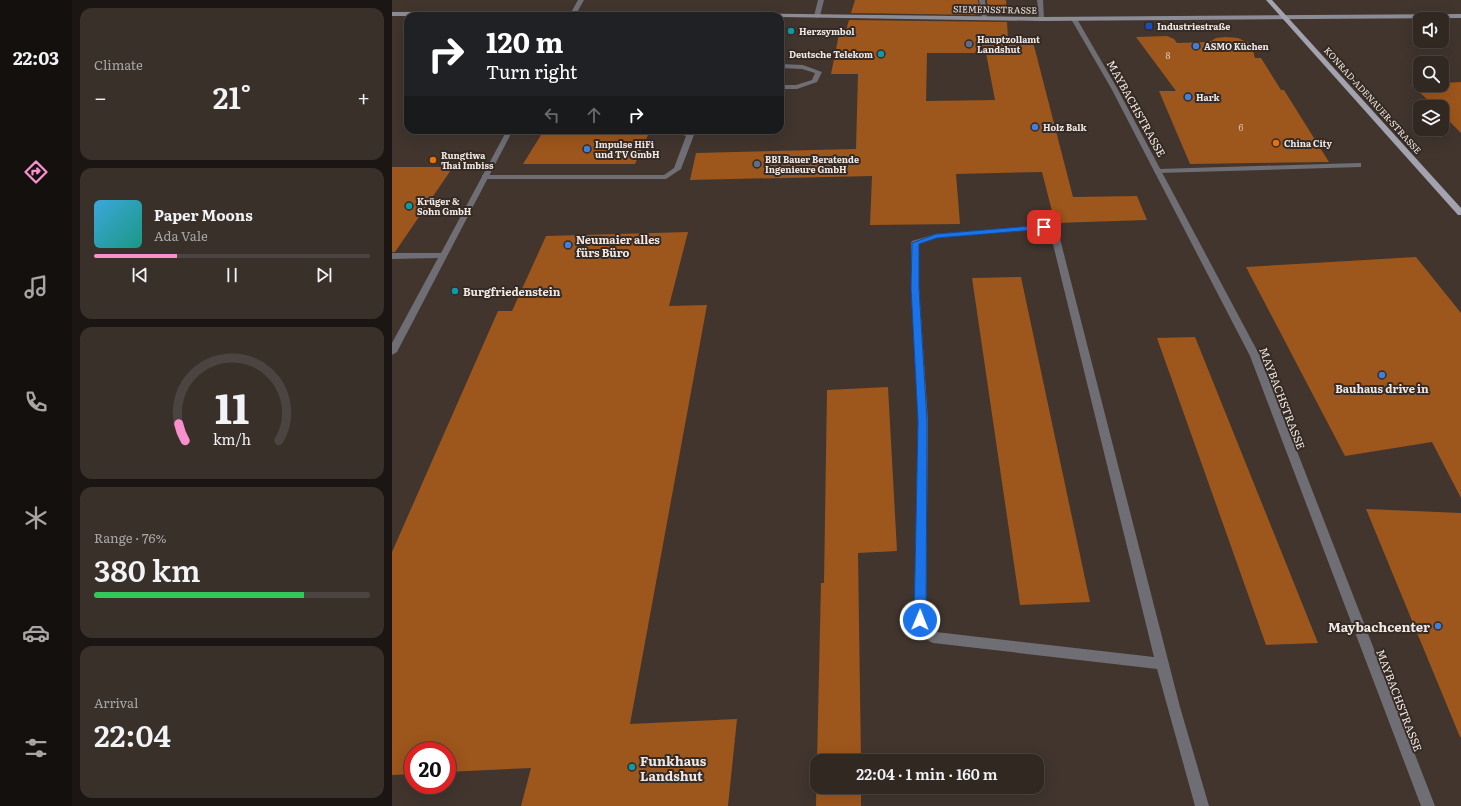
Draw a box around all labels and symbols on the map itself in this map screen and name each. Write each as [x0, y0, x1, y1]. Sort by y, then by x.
street label: SIEMENSSTRASSE [953, 1, 1037, 17]
place label: Industriestraße [1157, 19, 1230, 33]
marker: Industriestraße [1144, 21, 1154, 31]
place label: Herzsymbol [799, 24, 855, 38]
marker: Herzsymbol [786, 26, 796, 36]
place label: Hauptzollamt Landshut [977, 32, 1040, 56]
marker: Hauptzollamt Landshut [964, 39, 974, 49]
place label: ASMO Küchen [1204, 39, 1270, 53]
marker: ASMO Küchen [1191, 41, 1201, 51]
street label: KONRAD-ADENAUER-STRASSE [1321, 43, 1425, 157]
place label: Deutsche Telekom [789, 47, 873, 61]
house number: 8 [1166, 48, 1171, 62]
marker: Deutsche Telekom [876, 49, 886, 59]
street label: MAYBACHSTRASSE [1104, 57, 1170, 159]
place label: Hark [1196, 90, 1220, 104]
marker: Hark [1183, 92, 1193, 102]
place label: Holz Balk [1043, 120, 1088, 134]
house number: 6 [1239, 120, 1244, 134]
marker: Holz Balk [1030, 122, 1040, 132]
place label: China City [1284, 136, 1332, 150]
place label: Impulse HiFi und TV GmbH [595, 137, 660, 161]
marker: China City [1271, 138, 1281, 148]
marker: Impulse HiFi und TV GmbH [582, 144, 592, 154]
place label: Rungtiwa Thai Imbiss [441, 148, 494, 172]
place label: BBI Bauer Beratende Ingenieure GmbH [765, 152, 859, 176]
marker: Rungtiwa Thai Imbiss [428, 155, 438, 165]
marker: BBI Bauer Beratende Ingenieure GmbH [752, 159, 762, 169]
place label: Krüger & Sohn GmbH [417, 194, 472, 218]
marker: Krüger & Sohn GmbH [404, 201, 414, 211]
pin [1027, 210, 1061, 244]
place label: Neumaier alles fürs Büro [576, 231, 660, 260]
marker: Neumaier alles fürs Büro [563, 240, 573, 250]
place label: Burgfriedenstein [463, 283, 561, 299]
marker: Burgfriedenstein [450, 286, 460, 296]
street label: MAYBACHSTRASSE [1256, 345, 1310, 451]
marker: Bauhaus drive in [1377, 370, 1387, 380]
place label: Bauhaus drive in [1335, 380, 1429, 396]
position arrow [899, 599, 941, 641]
place label: Maybachcenter [1328, 617, 1430, 636]
marker: Maybachcenter [1433, 621, 1443, 631]
street label: MAYBACHSTRASSE [1373, 647, 1427, 753]
speed limit sign: 20 [404, 742, 456, 794]
place label: Funkhaus Landshut [640, 751, 707, 785]
marker: Funkhaus Landshut [627, 762, 637, 772]

